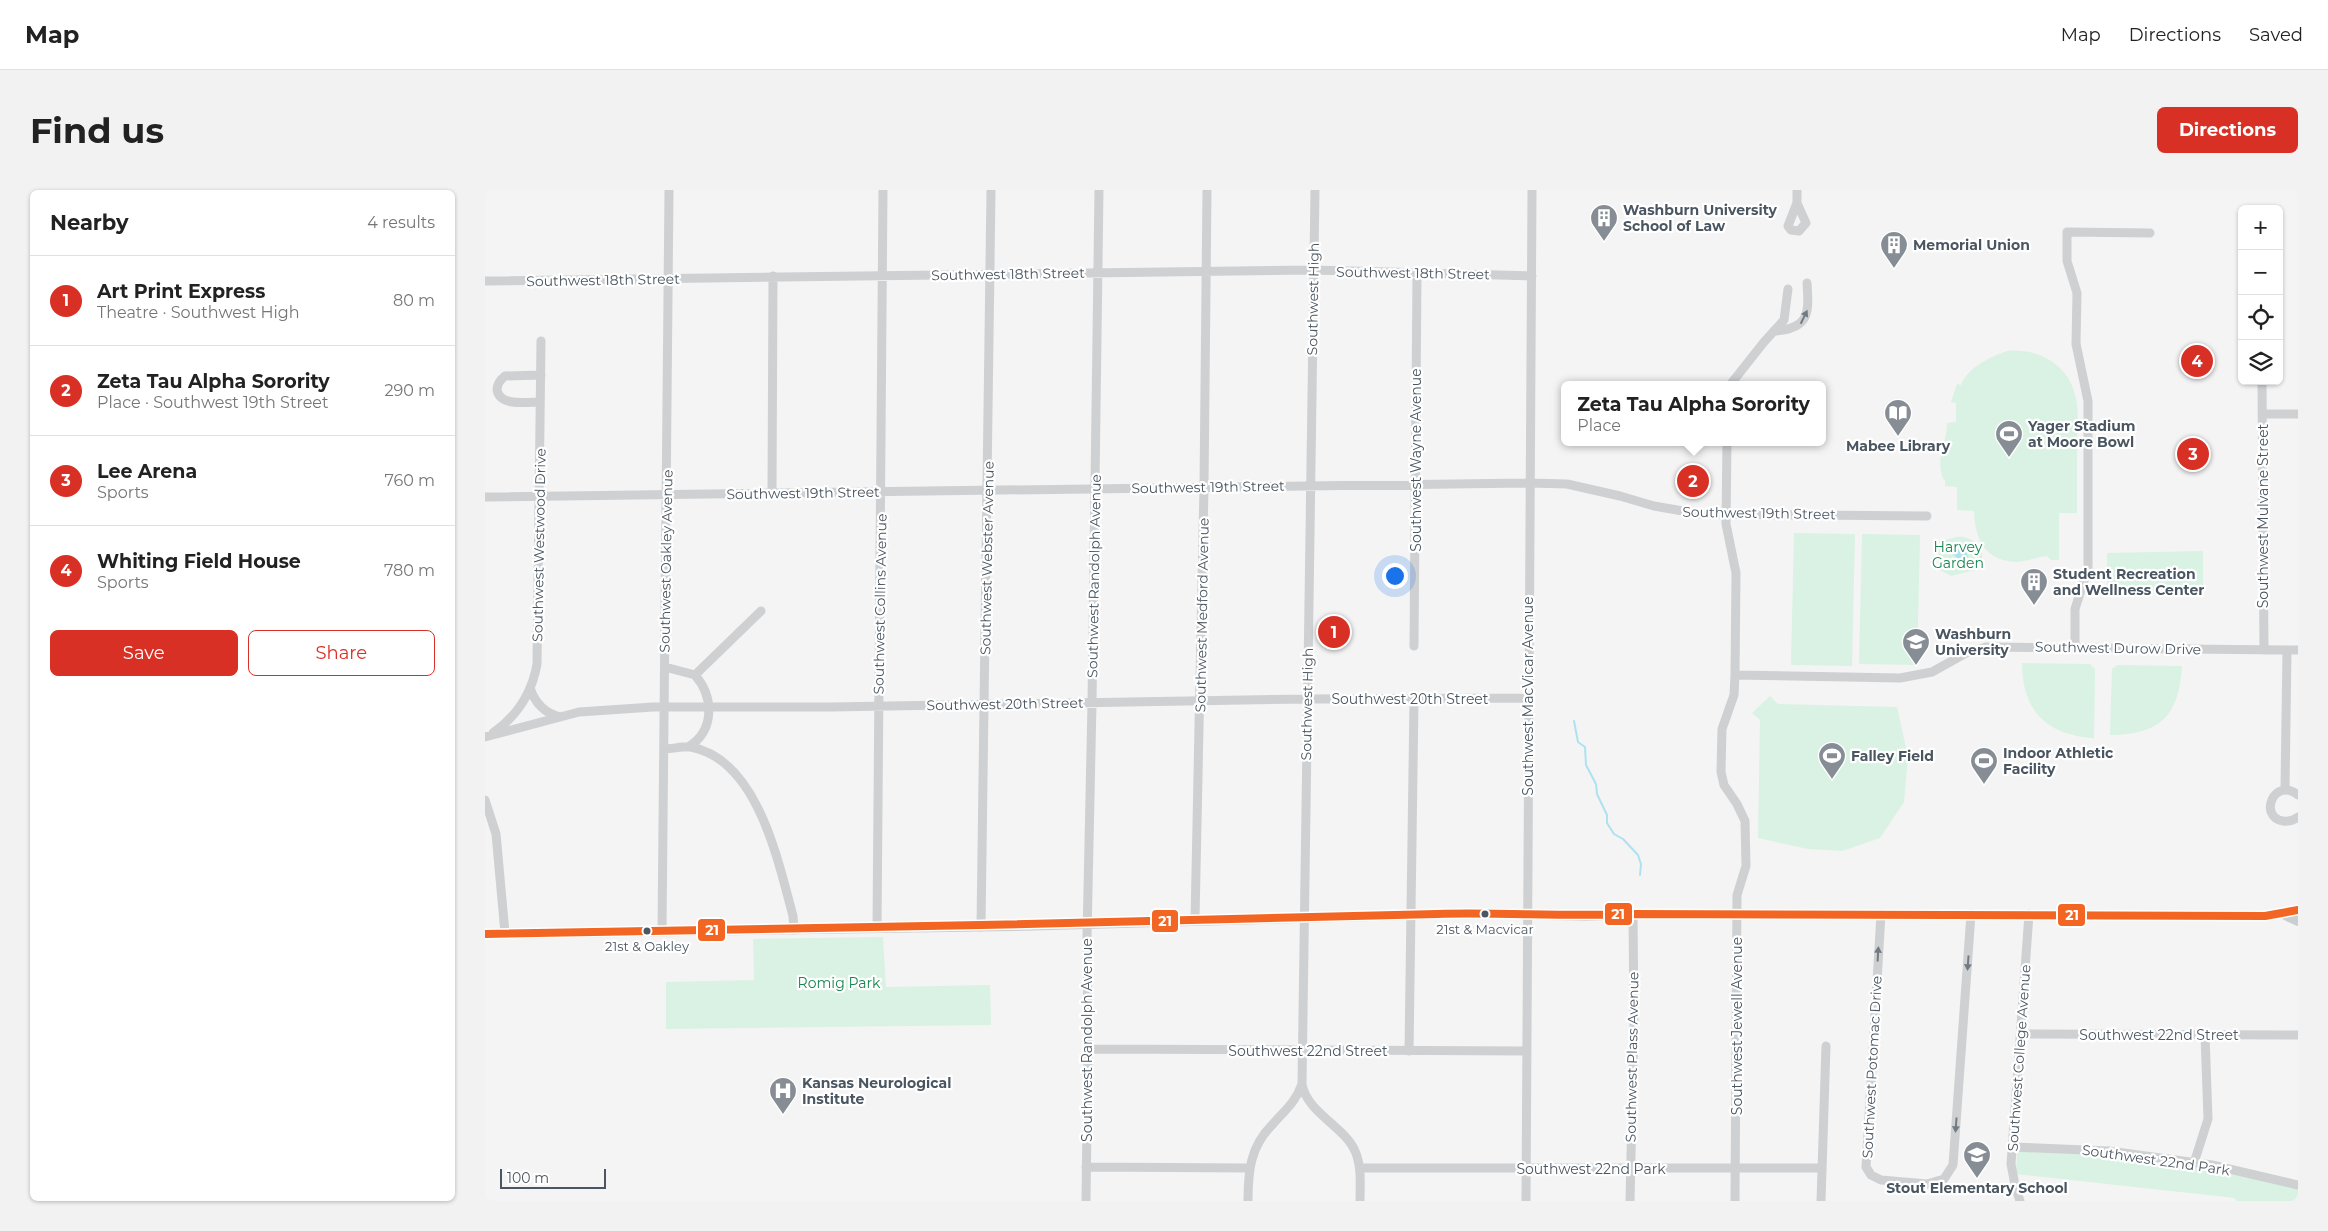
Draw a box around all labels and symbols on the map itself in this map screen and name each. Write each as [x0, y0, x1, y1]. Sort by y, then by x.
place label: Washburn University School of Law [1623, 201, 1778, 235]
building icon: Washburn University School of Law [1589, 203, 1619, 242]
building icon: Memorial Union [1879, 230, 1909, 269]
place label: Memorial Union [1913, 236, 2030, 254]
street label: Southwest High [1303, 242, 1323, 356]
street label: Southwest 18th Street [1336, 263, 1490, 283]
street label: Southwest 18th Street [931, 264, 1085, 284]
street label: Southwest 18th Street [526, 270, 680, 290]
one-way arrow [1800, 309, 1808, 324]
pin: 4 [2181, 342, 2213, 380]
street label: Southwest Wayne Avenue [1407, 368, 1425, 552]
library icon: Mabee Library [1883, 398, 1913, 437]
place label: Yager Stadium at Moore Bowl [2027, 417, 2136, 451]
sports icon: Yager Stadium at Moore Bowl [1994, 419, 2024, 458]
street label: Southwest Mulvane Street [2254, 423, 2272, 608]
pin: 3 [2177, 435, 2209, 473]
place label: Mabee Library [1846, 437, 1951, 455]
street label: Southwest Westwood Drive [528, 448, 550, 642]
street label: Southwest Webster Avenue [976, 461, 998, 655]
pin: 2 [1677, 462, 1709, 500]
street label: Southwest Oakley Avenue [655, 469, 677, 653]
street label: Southwest Randolph Avenue [1083, 474, 1105, 678]
street label: Southwest 19th Street [1131, 477, 1285, 497]
street label: Southwest 19th Street [726, 483, 880, 503]
street label: Southwest 19th Street [1682, 503, 1836, 523]
street label: Southwest Collins Avenue [869, 513, 891, 695]
street label: Southwest Medford Avenue [1191, 518, 1213, 712]
park label: Harvey Garden [1932, 538, 1984, 572]
your location [1382, 563, 1408, 589]
place label: Student Recreation and Wellness Center [2053, 565, 2204, 599]
building icon: Student Recreation and Wellness Center [2019, 567, 2049, 606]
street label: Southwest MacVicar Avenue [1519, 596, 1537, 796]
pin: 1 [1318, 613, 1350, 651]
place label: Washburn University [1935, 625, 2011, 659]
school or university icon: Washburn University [1901, 627, 1931, 666]
street label: Southwest Durow Drive [2035, 638, 2201, 658]
street label: Southwest High [1297, 647, 1317, 761]
street label: Southwest 20th Street [1331, 690, 1489, 708]
street label: Southwest 20th Street [926, 694, 1084, 714]
sports icon: Falley Field [1817, 741, 1847, 780]
place label: Indoor Athletic Facility [2003, 744, 2114, 778]
sports icon: Indoor Athletic Facility [1969, 746, 1999, 785]
place label: Falley Field [1851, 747, 1934, 765]
line badge: 21 [1604, 902, 1633, 926]
line badge: 21 [2057, 903, 2086, 927]
text: 21 [1611, 905, 1625, 923]
text: 21 [2065, 906, 2079, 924]
line badge: 21 [1151, 909, 1179, 933]
marker: 21st & Macvicar [1480, 909, 1490, 919]
text: 21 [1158, 912, 1172, 930]
line badge: 21 [697, 918, 726, 942]
text: 21 [705, 921, 719, 939]
place label: 21st & Macvicar [1436, 921, 1534, 937]
marker: 21st & Oakley [642, 926, 652, 936]
street label: Southwest Jewell Avenue [1728, 937, 1746, 1115]
place label: 21st & Oakley [605, 938, 690, 954]
street label: Southwest Randolph Avenue [1078, 938, 1096, 1142]
one-way arrow [1875, 946, 1883, 962]
one-way arrow [1963, 955, 1971, 971]
street label: Southwest College Avenue [2003, 964, 2035, 1152]
street label: Southwest Plass Avenue [1622, 971, 1642, 1143]
park label: Romig Park [798, 974, 881, 992]
street label: Southwest Potomac Drive [1858, 975, 1886, 1159]
street label: Southwest 22nd Street [2079, 1026, 2239, 1044]
street label: Southwest 22nd Street [1228, 1042, 1388, 1060]
place label: Kansas Neurological Institute [802, 1074, 951, 1108]
hospital icon: Kansas Neurological Institute [768, 1076, 798, 1115]
one-way arrow [1952, 1117, 1960, 1133]
school or university icon: Stout Elementary School [1962, 1140, 1992, 1179]
street label: Southwest 22nd Park [2081, 1141, 2232, 1179]
street label: Southwest 22nd Park [1516, 1160, 1666, 1178]
scale bar [500, 1166, 606, 1189]
place label: Stout Elementary School [1886, 1179, 2068, 1197]

